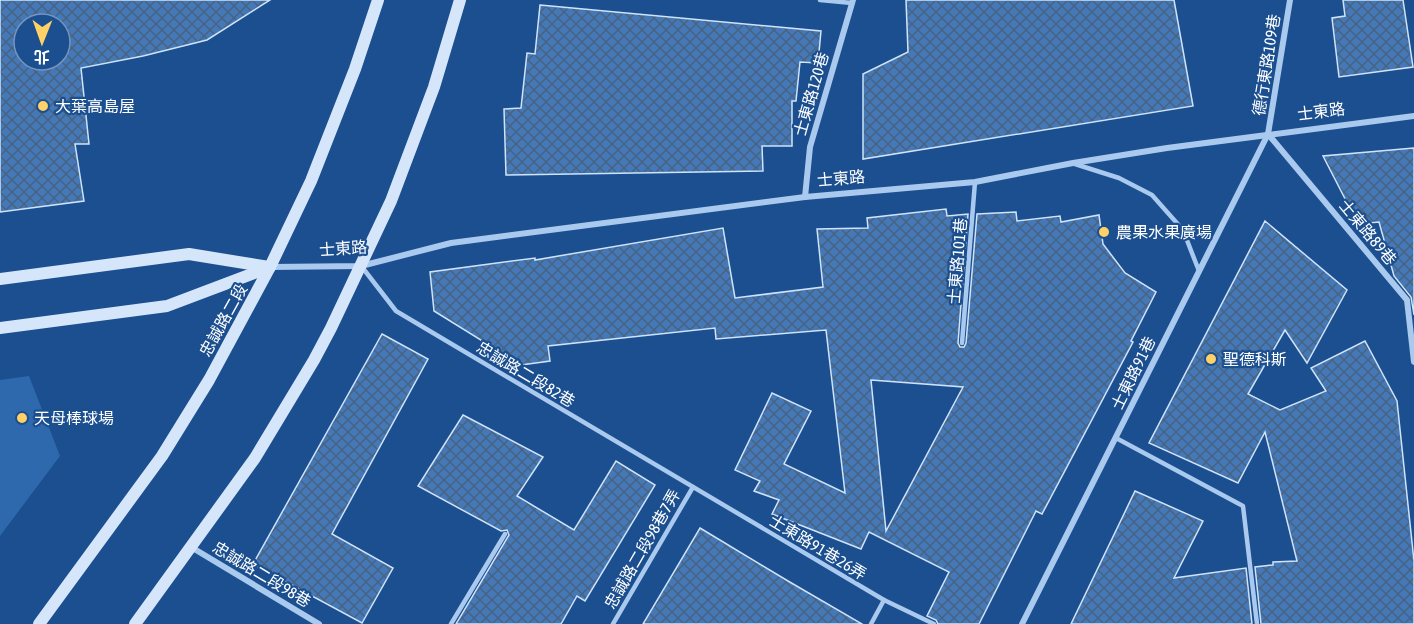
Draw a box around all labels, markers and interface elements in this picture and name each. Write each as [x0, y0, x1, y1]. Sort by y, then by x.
north arrow [12, 12, 72, 72]
street label: 德行東路109巷 [1249, 13, 1283, 117]
text: 北 [34, 48, 50, 66]
street label: 士東路120巷 [790, 50, 832, 138]
place label: 大葉高島屋 [55, 97, 135, 115]
marker: 大葉高島屋 [36, 99, 50, 113]
street label: 士東路 [1296, 99, 1346, 123]
street label: 士東路 [816, 167, 866, 189]
street label: 士東路89巷 [1336, 196, 1400, 268]
street label: 士東路101巷 [944, 217, 970, 305]
place label: 農果水果廣場 [1116, 223, 1212, 241]
marker: 農果水果廣場 [1097, 225, 1111, 239]
street label: 士東路 [318, 237, 368, 259]
street label: 忠誠路二段 [196, 281, 250, 359]
street label: 士東路91巷 [1108, 334, 1158, 412]
street label: 忠誠路二段82巷 [474, 338, 578, 410]
place label: 聖德科斯 [1223, 350, 1287, 368]
marker: 聖德科斯 [1204, 352, 1218, 366]
place label: 天母棒球場 [34, 409, 114, 427]
marker: 天母棒球場 [15, 411, 29, 425]
street label: 忠誠路二段98巷7弄 [601, 486, 683, 612]
street label: 士東路91巷26弄 [766, 511, 870, 583]
street label: 忠誠路二段98巷 [210, 538, 314, 610]

